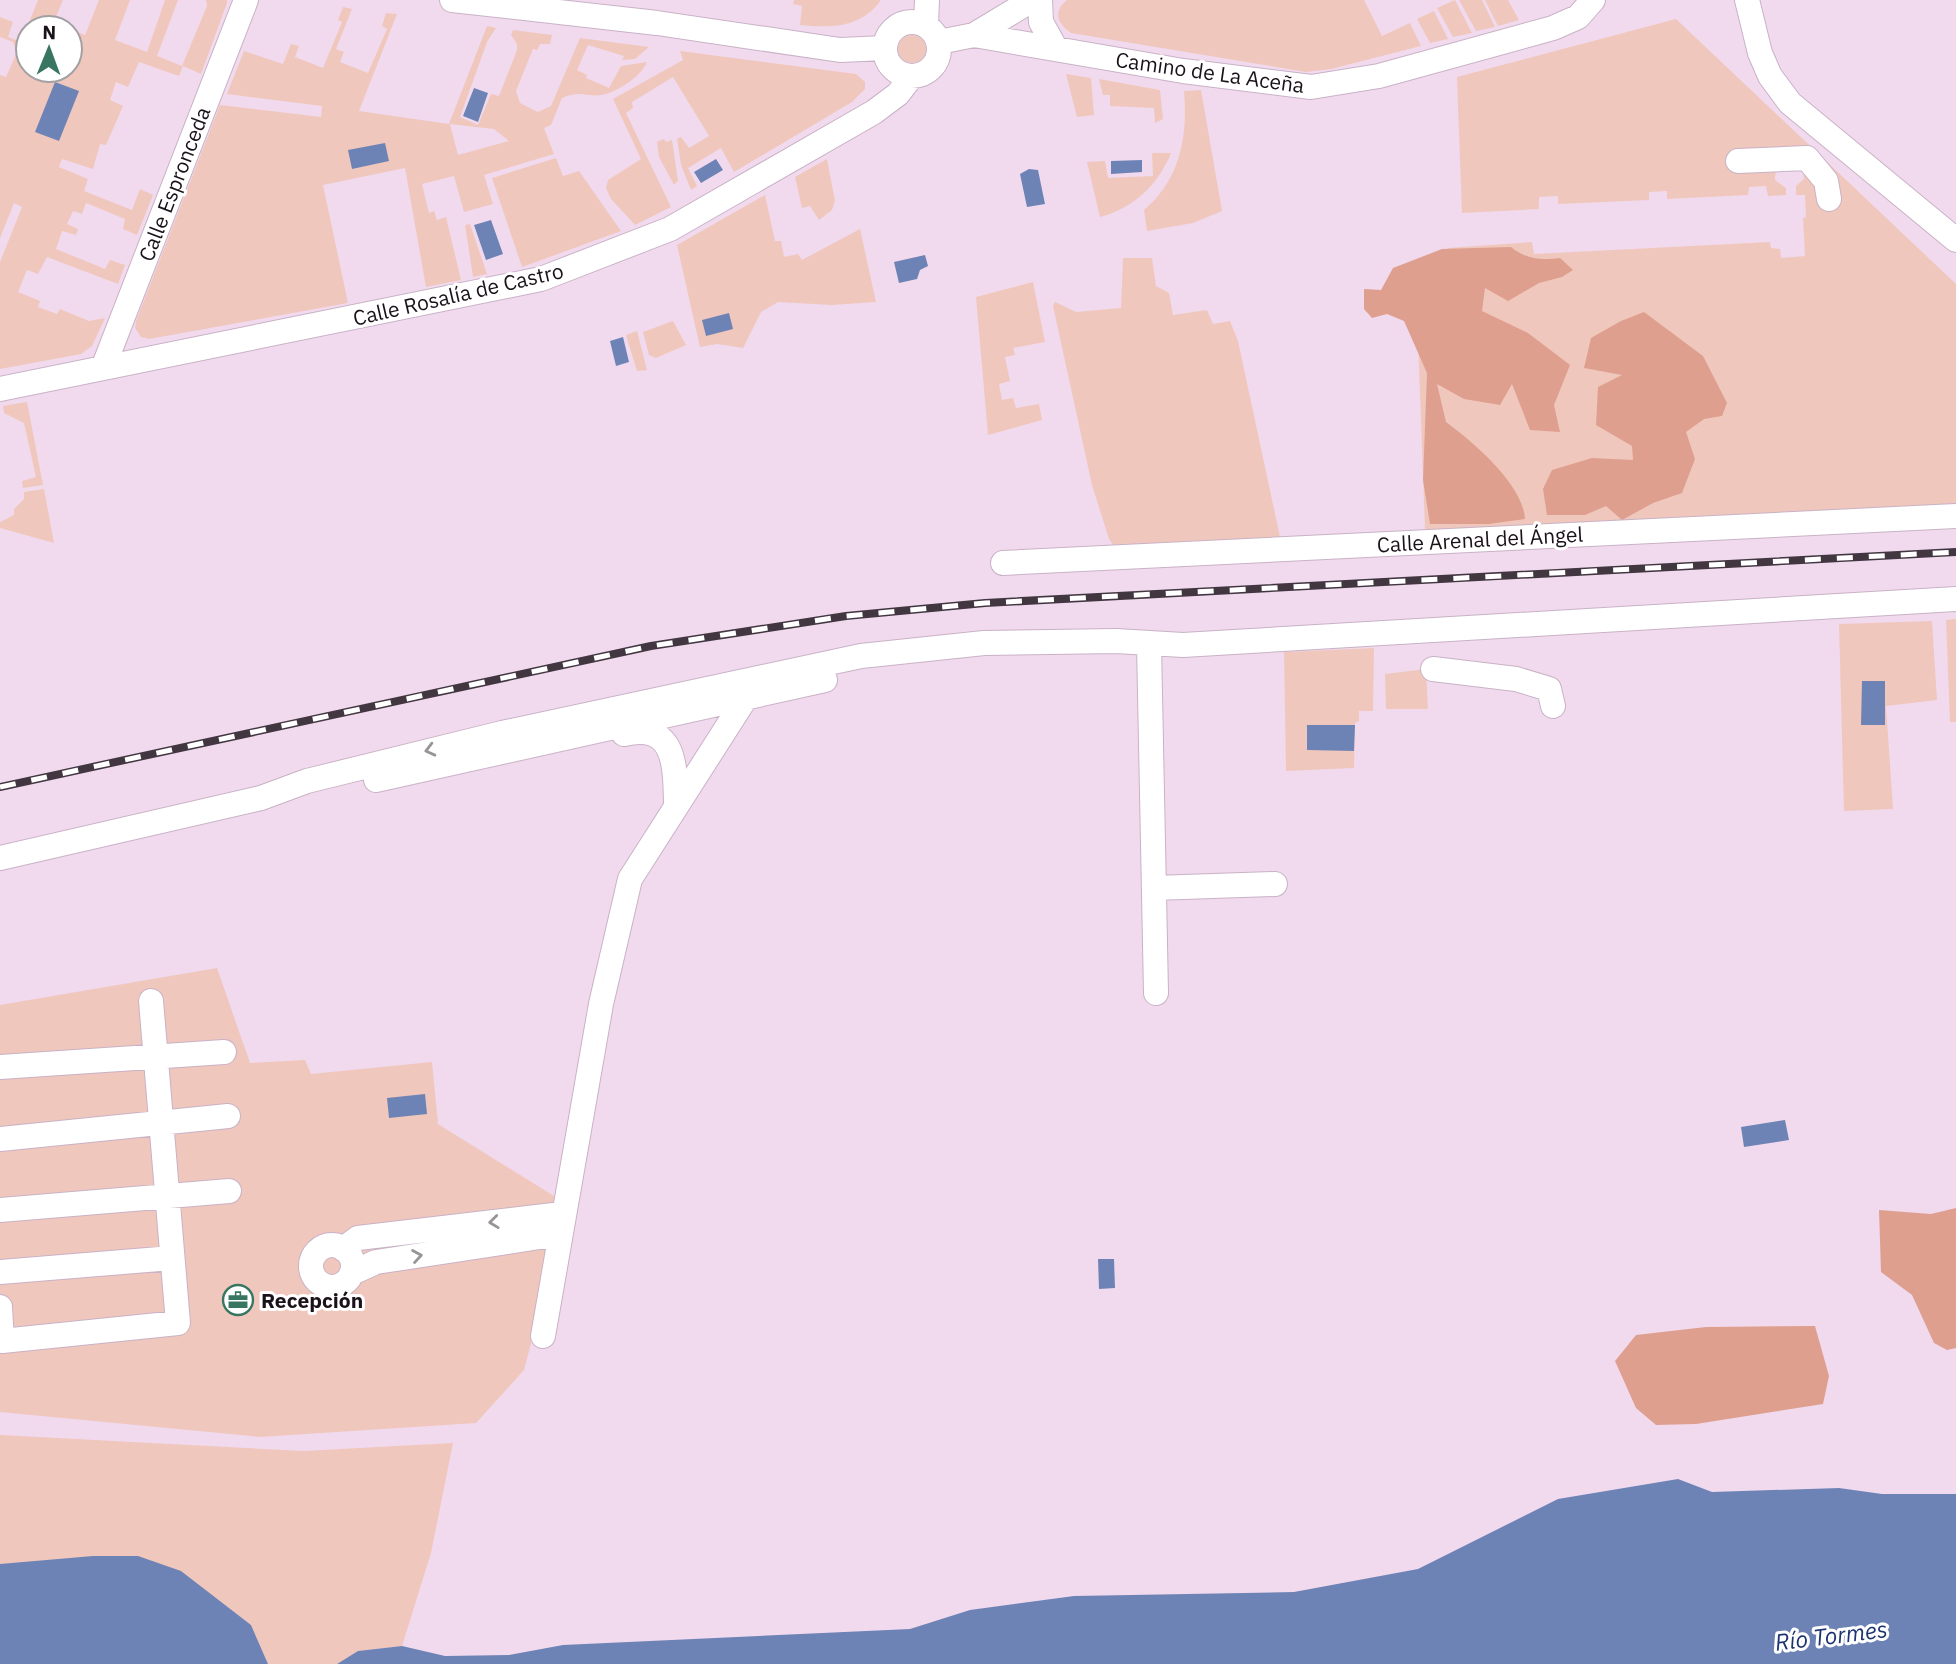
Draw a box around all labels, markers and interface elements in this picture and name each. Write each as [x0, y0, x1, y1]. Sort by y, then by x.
north arrow [14, 14, 84, 84]
text: N [42, 20, 56, 44]
street label: Camino de La Aceña [1114, 45, 1306, 99]
street label: Calle Espronceda [132, 103, 216, 265]
street label: Calle Rosalía de Castro [350, 256, 566, 332]
street label: Calle Arenal del Ángel [1376, 520, 1584, 558]
one-way arrow [424, 742, 436, 756]
one-way arrow [488, 1214, 499, 1229]
one-way arrow [411, 1249, 423, 1264]
office icon: Recepción [221, 1283, 255, 1317]
place label: Recepción [261, 1286, 363, 1314]
water label: Río Tormes [1773, 1613, 1889, 1657]

